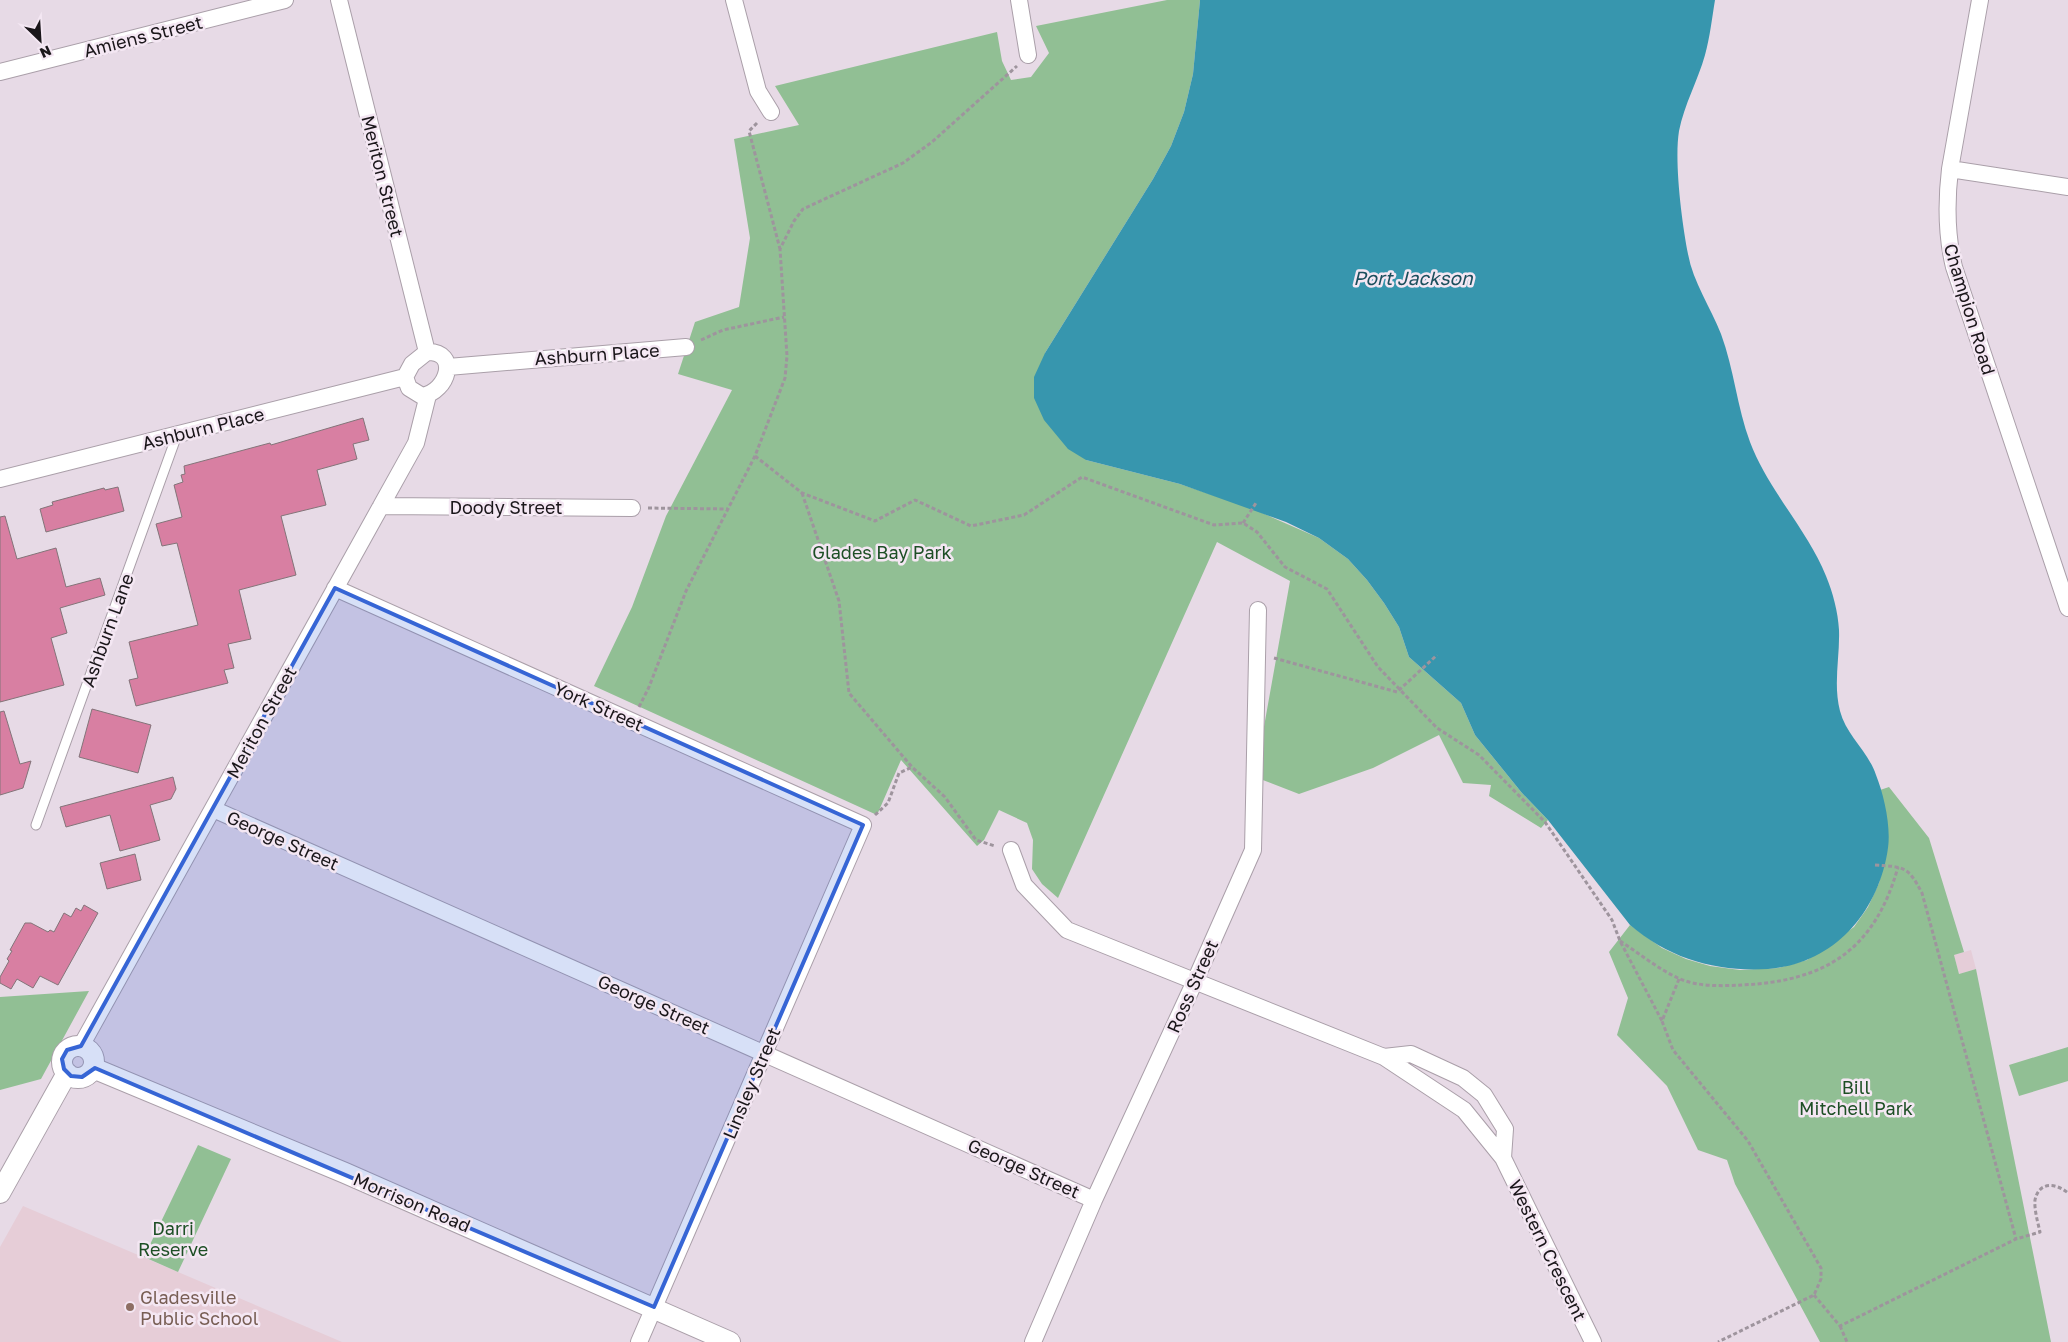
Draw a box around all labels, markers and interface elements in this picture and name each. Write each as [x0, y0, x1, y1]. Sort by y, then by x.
street label: Amiens Street [81, 11, 205, 61]
north arrow [15, 15, 65, 65]
text: N [37, 42, 54, 62]
street label: Meriton Street [357, 113, 409, 239]
street label: Champion Road [1940, 241, 2000, 377]
water label: Port Jackson [1353, 266, 1474, 289]
street label: Ashburn Place [534, 339, 660, 369]
street label: Ashburn Place [140, 402, 266, 454]
street label: Doody Street [449, 496, 563, 518]
park label: Glades Bay Park [812, 541, 952, 563]
street label: Ashburn Lane [76, 570, 138, 690]
street label: Meriton Street [221, 662, 301, 782]
street label: York Street [551, 676, 647, 736]
street label: George Street [224, 806, 342, 874]
street label: Ross Street [1162, 936, 1222, 1036]
street label: George Street [595, 970, 713, 1038]
street label: Linsley Street [718, 1024, 784, 1142]
park label: Bill Mitchell Park [1799, 1076, 1913, 1119]
street label: George Street [965, 1134, 1083, 1202]
street label: Morrison Road [350, 1167, 474, 1237]
street label: Western Crescent [1504, 1176, 1592, 1324]
park label: Darri Reserve [138, 1217, 208, 1260]
place label: Gladesville Public School [140, 1286, 259, 1329]
marker: Gladesville Public School [124, 1301, 136, 1313]

